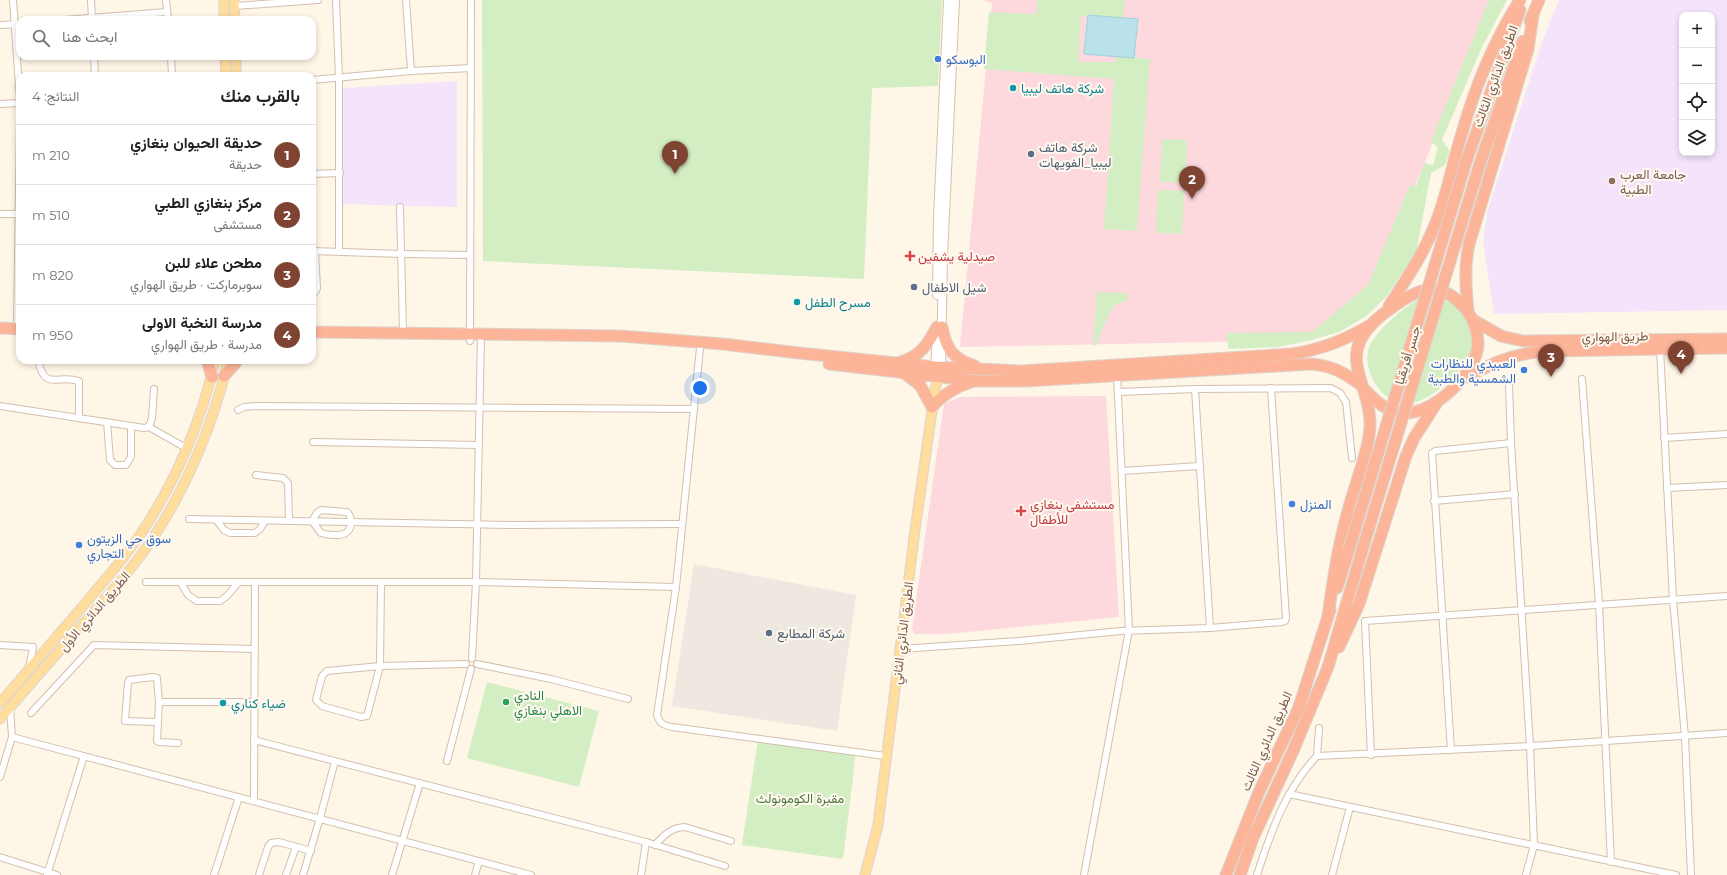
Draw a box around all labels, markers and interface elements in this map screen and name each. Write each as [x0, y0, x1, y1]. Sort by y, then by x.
map controls [1679, 12, 1715, 156]
button: + [1679, 12, 1715, 48]
search box [16, 16, 316, 60]
street label: الطريق الدائري الثالث [1469, 23, 1524, 130]
icon: search [30, 27, 52, 49]
text: ابحث هنا [62, 27, 117, 46]
button: − [1679, 48, 1715, 84]
place label: البوسكو [946, 51, 986, 68]
marker: البوسكو [933, 54, 943, 64]
place label: شركة هاتف ليبيا [1021, 80, 1104, 97]
marker: شركة هاتف ليبيا [1008, 83, 1018, 93]
button: locate [1679, 84, 1715, 120]
text: بالقرب منك [221, 86, 300, 106]
text: النتائج: 4 [32, 88, 79, 104]
button: layers [1679, 120, 1715, 156]
text: حديقة الحيوان بنغازي [130, 133, 262, 152]
place label: شركة هاتف ليبيا_الفويهات [1039, 139, 1112, 171]
pin: 1 [662, 141, 688, 174]
text: 210 m [32, 147, 70, 163]
text: 1 [284, 147, 290, 163]
marker: شركة هاتف ليبيا_الفويهات [1026, 149, 1036, 159]
text: حديقة [229, 156, 262, 172]
pin: 2 [1179, 166, 1205, 199]
place label: جامعة العرب الطبية [1620, 166, 1686, 197]
marker: جامعة العرب الطبية [1607, 176, 1617, 186]
text: مركز بنغازي الطبي [154, 193, 262, 212]
text: 510 m [32, 207, 70, 223]
text: 2 [283, 207, 291, 223]
text: مستشفى [214, 216, 262, 232]
place label: صيدلية يشفين [918, 248, 995, 265]
marker: صيدلية يشفين [905, 251, 915, 261]
text: مطحن علاء للبن [165, 253, 262, 272]
text: 820 m [32, 267, 73, 283]
text: 3 [283, 267, 291, 283]
text: سوبرماركت · طريق الهواري [130, 276, 262, 292]
place label: شيل الاطفال [922, 279, 987, 296]
marker: شيل الاطفال [909, 282, 919, 292]
place label: مسرح الطفل [805, 294, 871, 312]
marker: مسرح الطفل [792, 297, 802, 307]
text: مدرسة النخبة الاولى [142, 313, 262, 332]
street label: جسر أفريقيا [1390, 323, 1425, 387]
text: 950 m [32, 327, 73, 343]
text: 4 [283, 327, 291, 343]
street label: طريق الهواري [1582, 327, 1648, 348]
text: مدرسة · طريق الهواري [151, 336, 262, 352]
pin: 4 [1668, 341, 1694, 374]
pin: 3 [1538, 344, 1564, 377]
place label: العبيدي للنظارات الشمسية والطبية [1428, 355, 1516, 387]
marker: العبيدي للنظارات الشمسية والطبية [1519, 365, 1529, 375]
your location [690, 378, 710, 398]
place label: مستشفى بنغازي للأطفال [1030, 496, 1115, 528]
place label: المنزل [1300, 496, 1332, 513]
marker: المنزل [1287, 499, 1297, 509]
marker: مستشفى بنغازي للأطفال [1015, 505, 1027, 517]
place label: سوق حي الزيتون التجاري [87, 530, 171, 564]
marker: سوق حي الزيتون التجاري [74, 540, 84, 550]
street label: الطريق الدائري الأول [55, 568, 135, 656]
street label: الطريق الدائري الثاني [888, 581, 919, 686]
place label: شركة المطابع [777, 625, 845, 643]
marker: شركة المطابع [764, 628, 774, 638]
place label: النادي الاهلي بنغازي [514, 687, 582, 721]
street label: الطريق الدائري الثالث [1237, 689, 1298, 794]
place label: ضياء كناري [231, 695, 286, 714]
marker: النادي الاهلي بنغازي [501, 697, 511, 707]
marker: ضياء كناري [218, 698, 228, 708]
park label: مقبرة الكومونولث [756, 790, 844, 807]

